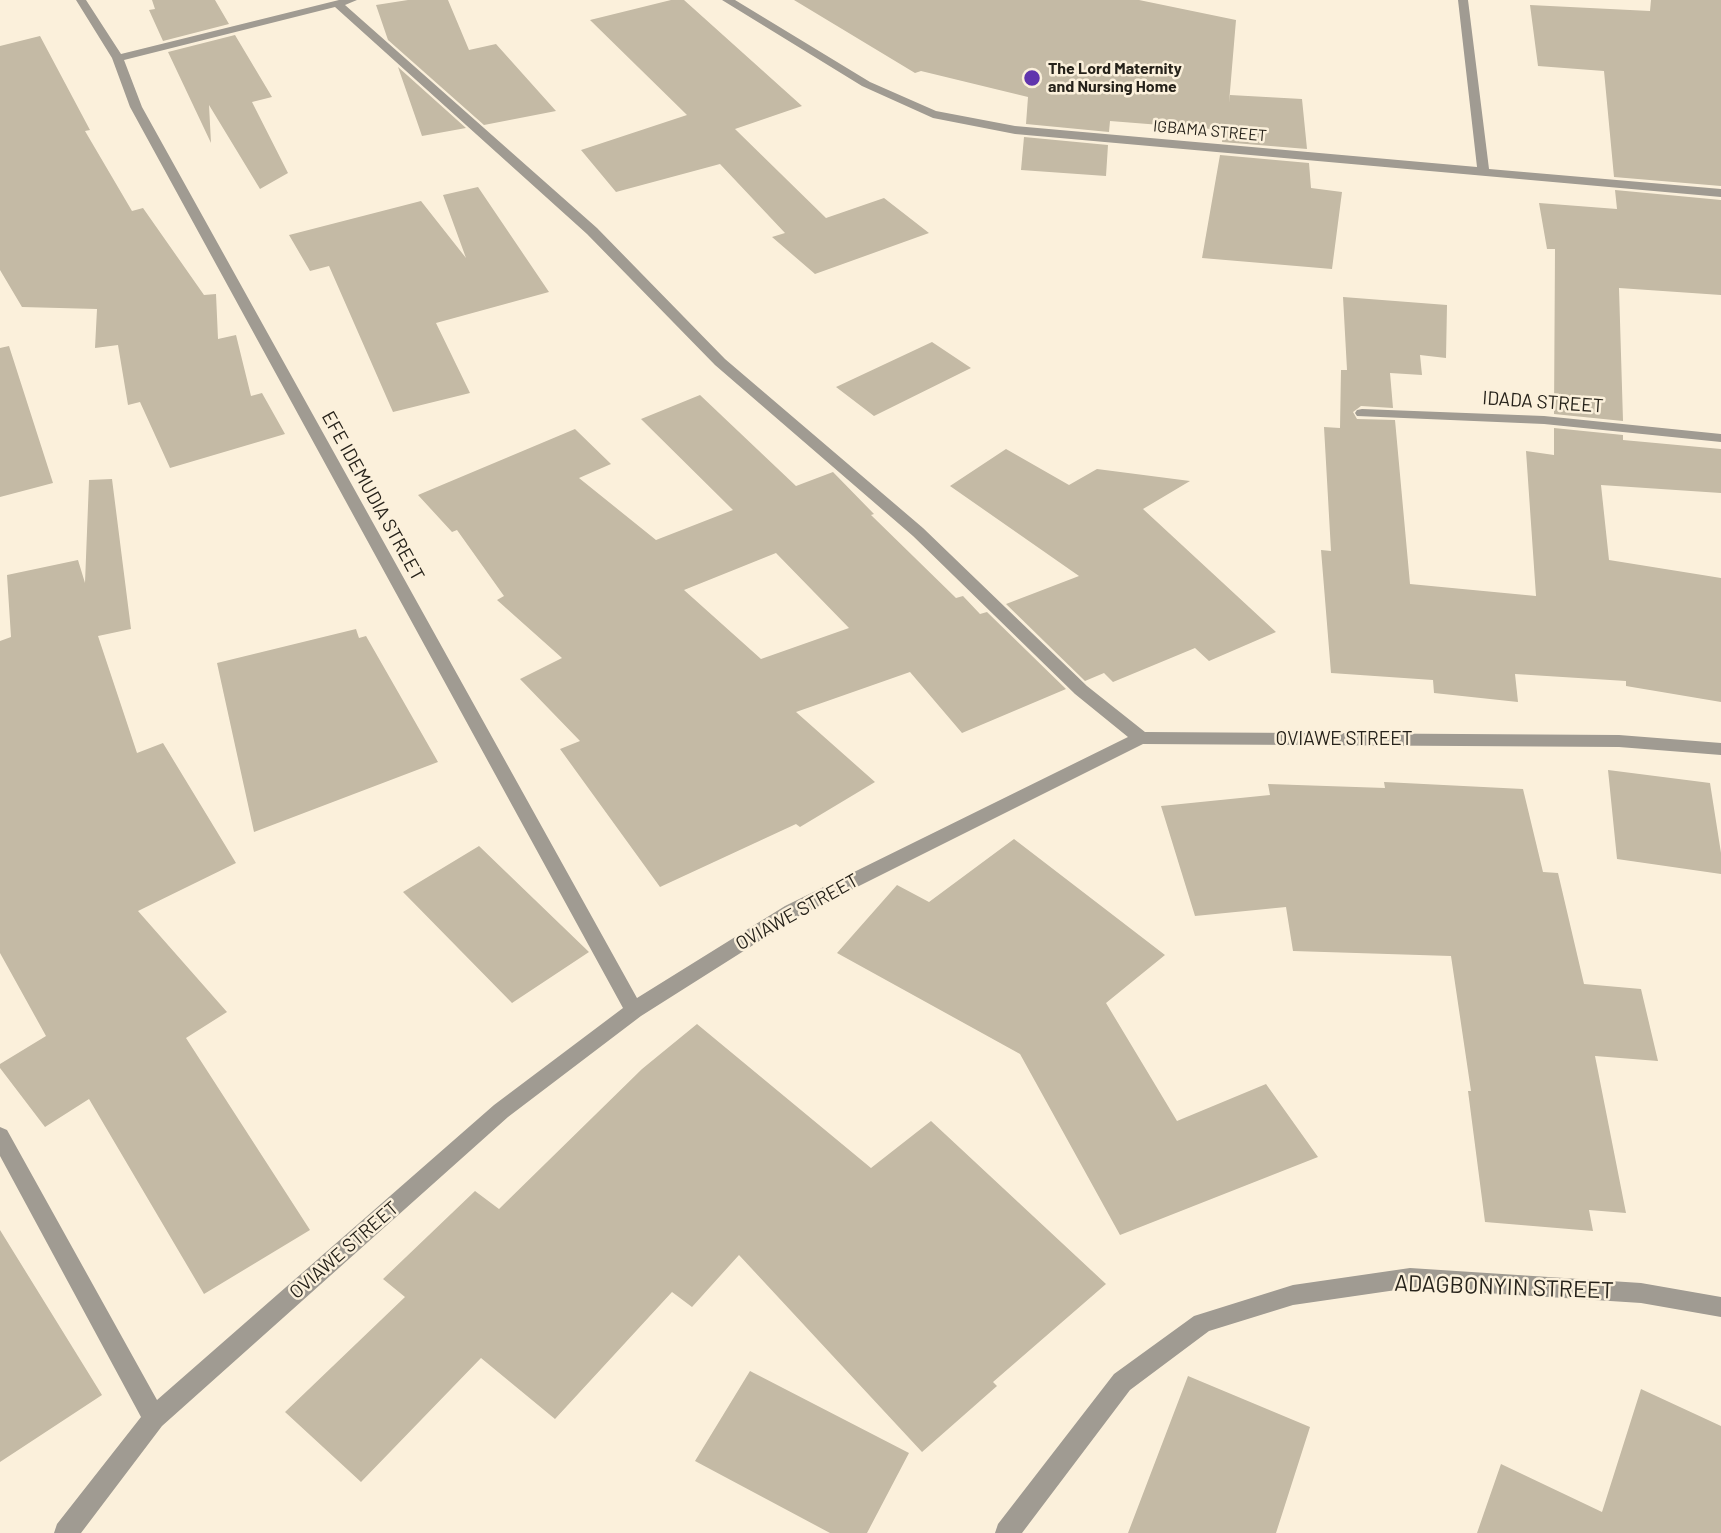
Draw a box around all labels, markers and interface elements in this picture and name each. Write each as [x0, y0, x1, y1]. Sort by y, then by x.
place label: The Lord Maternity and Nursing Home [1048, 59, 1182, 97]
marker: The Lord Maternity and Nursing Home [1022, 68, 1042, 88]
street label: IGBAMA STREET [1152, 116, 1268, 146]
street label: IDADA STREET [1482, 386, 1604, 418]
street label: EFE IDEMUDIA STREET [317, 407, 429, 585]
street label: OVIAWE STREET [1275, 728, 1413, 750]
street label: OVIAWE STREET [732, 869, 862, 955]
street label: OVIAWE STREET [285, 1196, 403, 1304]
street label: ADAGBONYIN STREET [1394, 1269, 1614, 1305]

